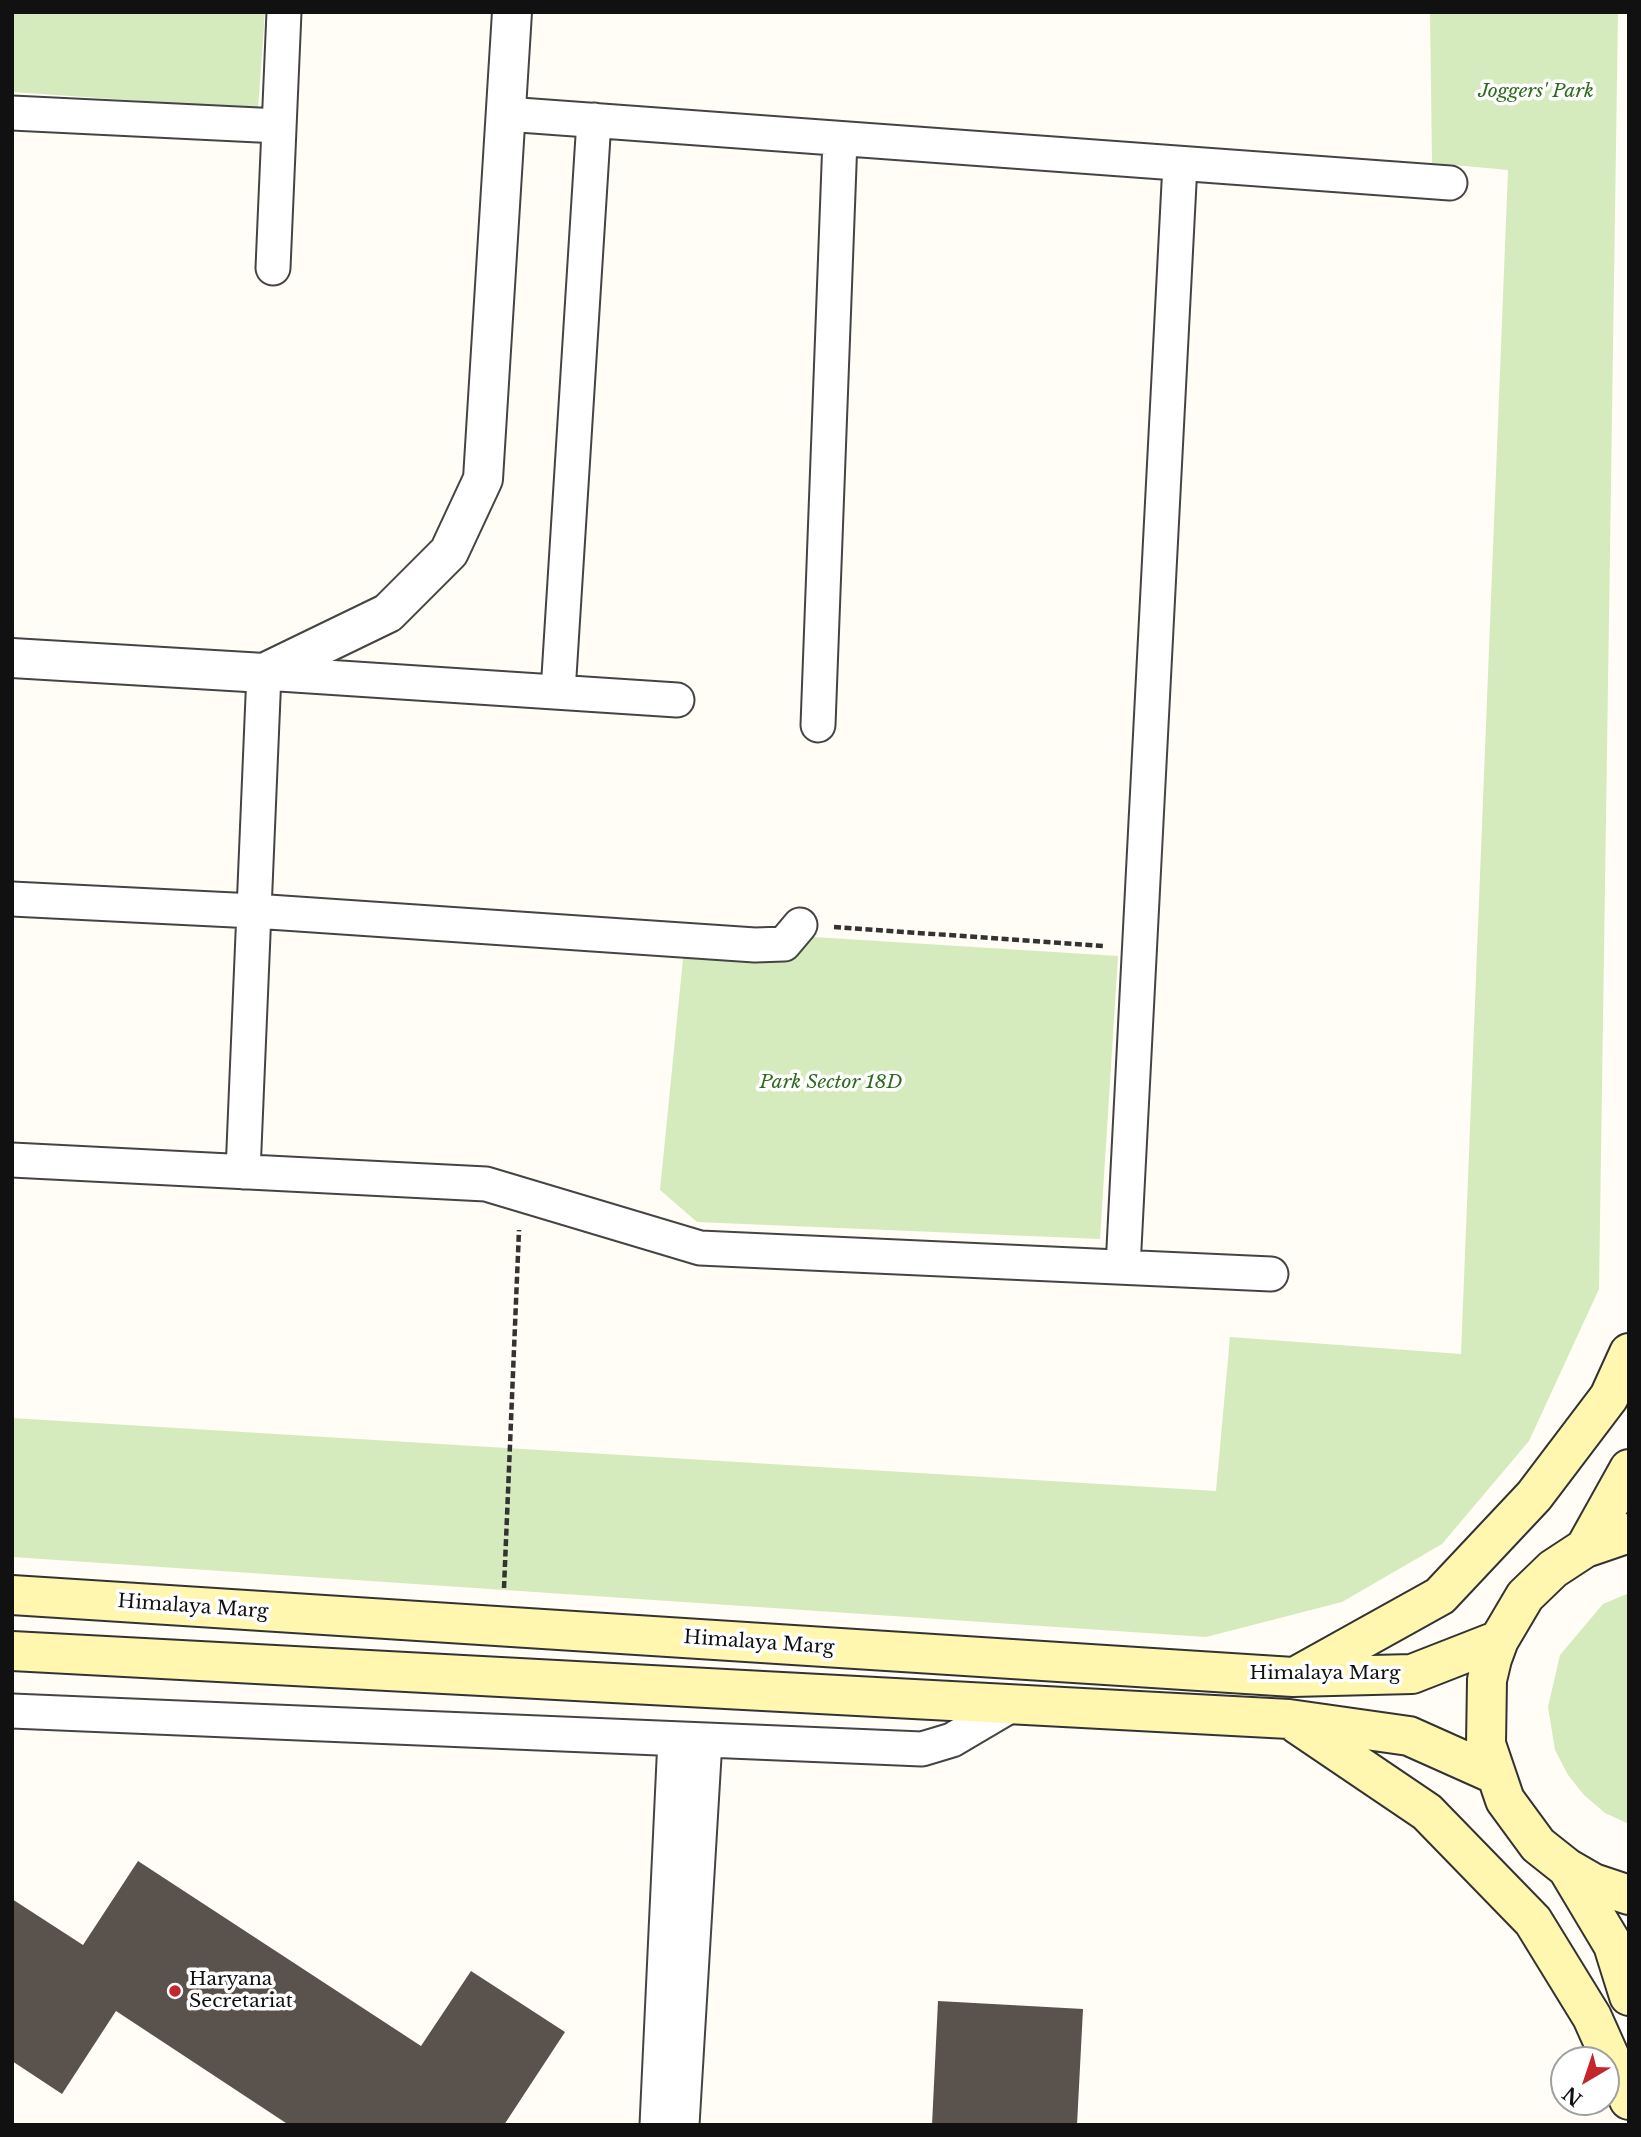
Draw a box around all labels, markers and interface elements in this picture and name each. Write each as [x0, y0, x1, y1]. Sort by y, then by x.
park label: Joggers' Park [1478, 81, 1594, 103]
park label: Park Sector 18D [760, 1072, 902, 1094]
street label: Himalaya Marg [117, 1590, 269, 1624]
street label: Himalaya Marg [683, 1626, 835, 1660]
street label: Himalaya Marg [1250, 1663, 1400, 1685]
place label: Haryana Secretariat [189, 1969, 293, 2013]
marker: Haryana Secretariat [167, 1983, 183, 1999]
north arrow [1550, 2046, 1620, 2116]
text: N [1559, 2082, 1587, 2111]

